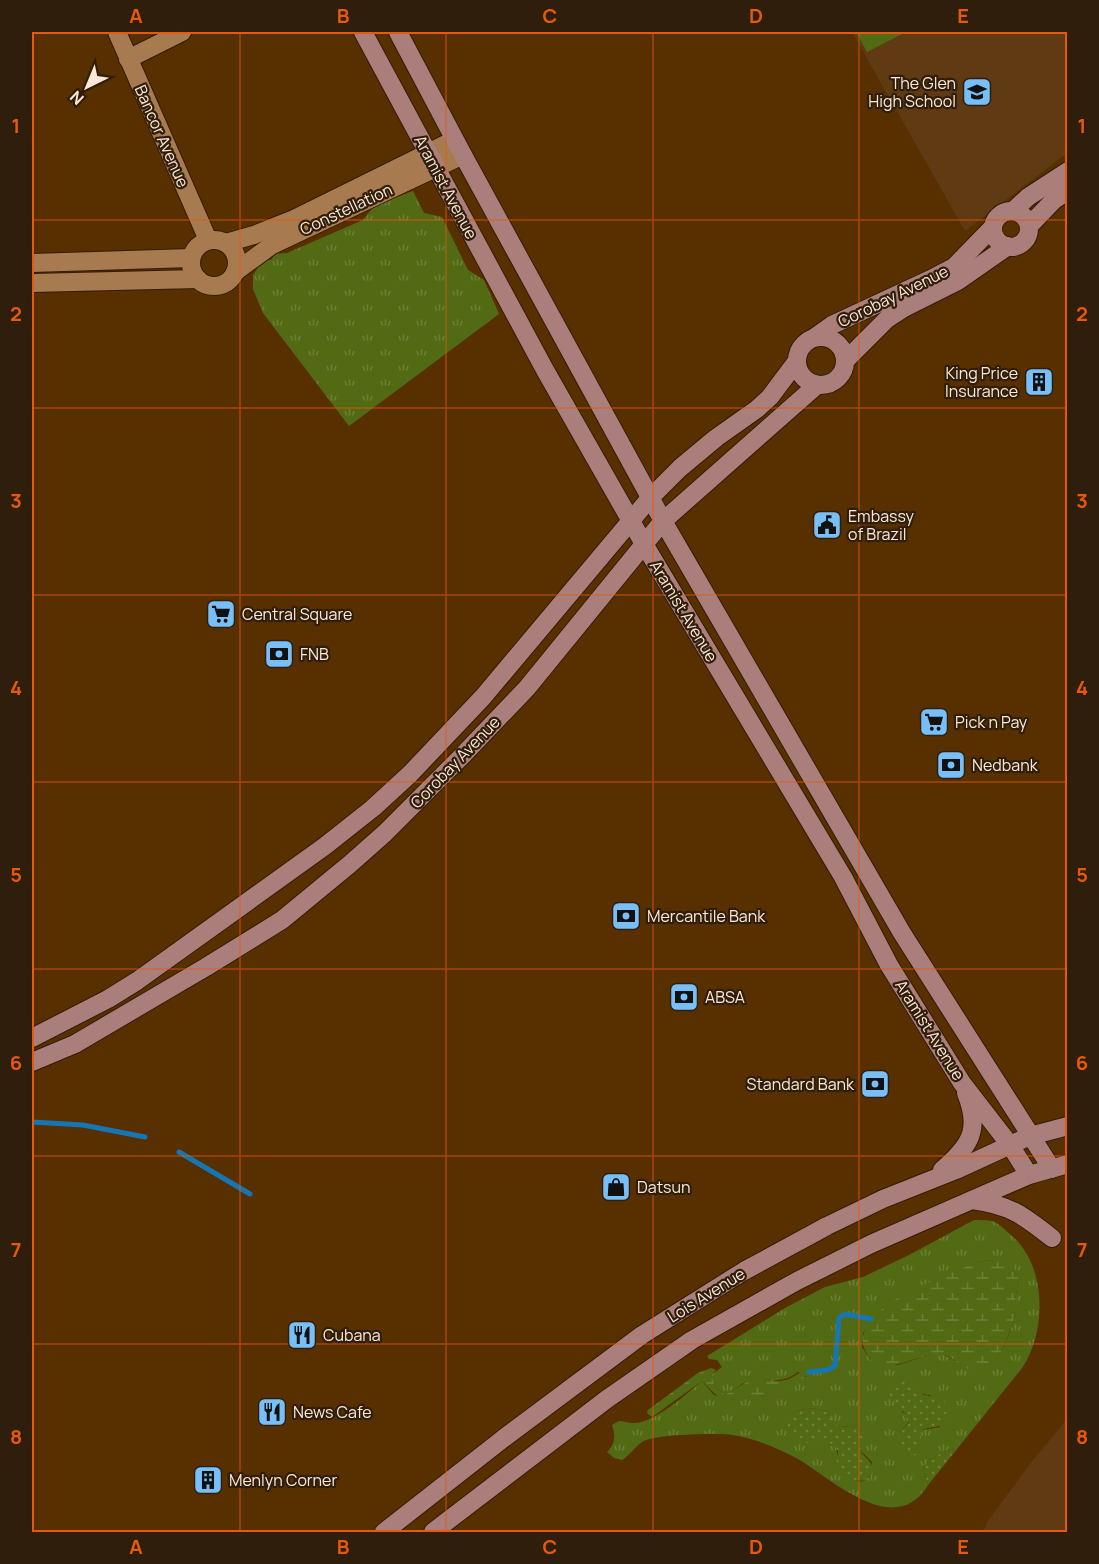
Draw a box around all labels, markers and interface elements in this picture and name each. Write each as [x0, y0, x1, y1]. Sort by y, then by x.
text: A [129, 2, 143, 29]
text: B [337, 2, 350, 29]
text: C [543, 2, 557, 29]
text: D [749, 2, 763, 29]
text: E [957, 2, 969, 29]
north arrow [57, 57, 117, 117]
place label: The Glen High School [868, 72, 956, 112]
school or university icon: The Glen High School [961, 76, 993, 108]
street label: Bancor Avenue [130, 81, 194, 191]
text: N [65, 86, 88, 110]
text: 1 [12, 112, 20, 139]
text: 1 [1078, 112, 1086, 139]
street label: Aramist Avenue [409, 131, 483, 243]
street label: Constellation [296, 178, 396, 240]
street label: Corobay Avenue [834, 260, 952, 332]
text: 2 [10, 300, 22, 327]
text: 2 [1076, 300, 1088, 327]
place label: King Price Insurance [945, 362, 1018, 402]
building icon: King Price Insurance [1023, 366, 1055, 398]
text: 3 [10, 487, 22, 514]
text: 3 [1076, 487, 1088, 514]
place label: Embassy of Brazil [848, 505, 915, 545]
public building icon: Embassy of Brazil [811, 509, 843, 541]
street label: Aramist Avenue [645, 556, 723, 666]
supermarket icon: Central Square [205, 598, 237, 630]
place label: Central Square [242, 603, 352, 625]
bank icon: FNB [263, 638, 295, 670]
place label: FNB [300, 643, 329, 665]
text: 4 [10, 674, 22, 701]
text: 4 [1076, 674, 1088, 701]
supermarket icon: Pick n Pay [918, 706, 950, 738]
street label: Corobay Avenue [405, 711, 505, 813]
place label: Pick n Pay [955, 711, 1028, 733]
bank icon: Nedbank [935, 749, 967, 781]
place label: Nedbank [972, 754, 1039, 776]
text: 5 [10, 861, 22, 888]
text: 5 [1076, 861, 1088, 888]
bank icon: Mercantile Bank [610, 900, 642, 932]
place label: Mercantile Bank [647, 905, 766, 927]
street label: Aramist Avenue [890, 976, 970, 1084]
bank icon: ABSA [668, 981, 700, 1013]
place label: ABSA [705, 986, 745, 1008]
text: 6 [10, 1049, 22, 1076]
text: 6 [1076, 1049, 1088, 1076]
bank icon: Standard Bank [859, 1068, 891, 1100]
place label: Standard Bank [747, 1073, 855, 1095]
shop icon: Datsun [600, 1171, 632, 1203]
place label: Datsun [637, 1176, 690, 1198]
text: 7 [11, 1236, 21, 1263]
text: 7 [1077, 1236, 1087, 1263]
street label: Lois Avenue [663, 1262, 749, 1328]
restaurant icon: Cubana [286, 1319, 318, 1351]
place label: Cubana [323, 1324, 381, 1346]
restaurant icon: News Cafe [256, 1396, 288, 1428]
place label: News Cafe [293, 1401, 372, 1423]
text: 8 [10, 1423, 22, 1450]
text: 8 [1076, 1423, 1088, 1450]
building icon: Menlyn Corner [192, 1464, 224, 1496]
place label: Menlyn Corner [229, 1469, 337, 1491]
text: A [129, 1533, 143, 1560]
text: B [337, 1533, 350, 1560]
text: C [543, 1533, 557, 1560]
text: D [749, 1533, 763, 1560]
text: E [957, 1533, 969, 1560]

